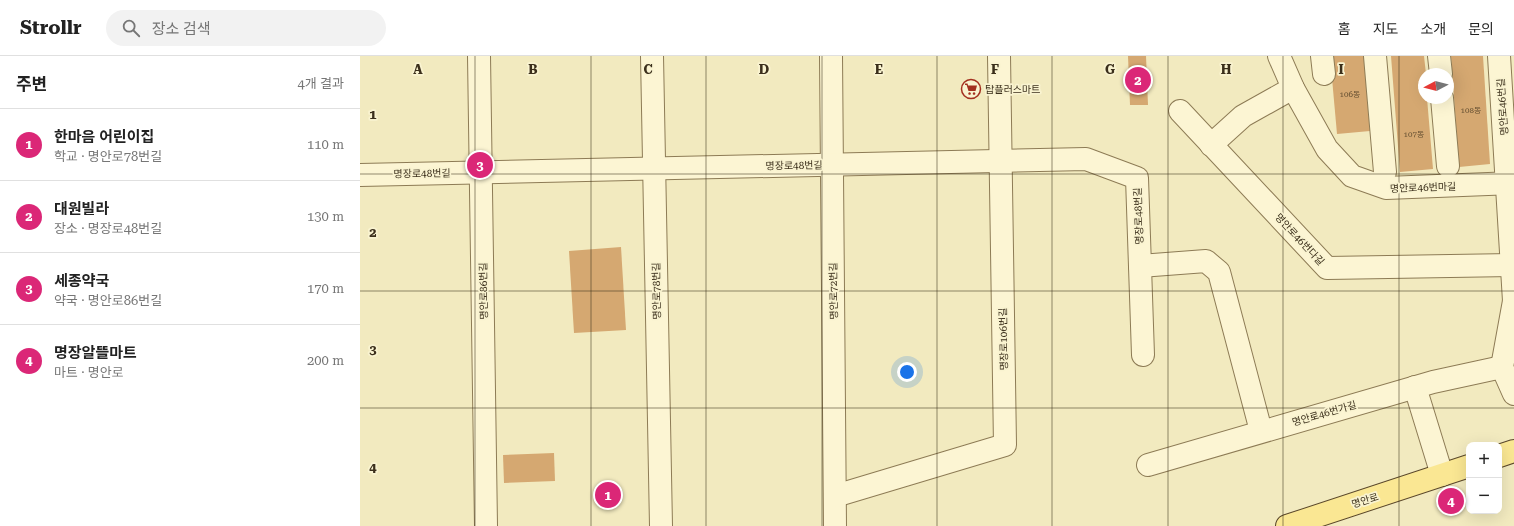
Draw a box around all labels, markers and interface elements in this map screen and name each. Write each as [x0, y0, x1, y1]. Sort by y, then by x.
search box [106, 10, 386, 46]
text: Strollr [20, 16, 82, 39]
icon: search [120, 17, 142, 39]
text: 장소 검색 [152, 20, 211, 38]
text: 홈 [1338, 21, 1351, 37]
text: 지도 [1373, 21, 1398, 37]
text: 소개 [1420, 21, 1446, 37]
text: 문의 [1468, 21, 1494, 37]
text: A [413, 62, 423, 77]
text: B [528, 62, 538, 77]
text: C [643, 62, 653, 77]
text: D [759, 62, 769, 77]
text: E [875, 62, 883, 77]
text: F [991, 62, 999, 77]
text: G [1105, 62, 1115, 77]
text: H [1221, 62, 1232, 77]
text: I [1338, 62, 1344, 77]
pin: 2 [1125, 65, 1151, 95]
north arrow [1418, 68, 1454, 104]
text: 주변 [16, 74, 47, 94]
text: 4개 결과 [298, 76, 344, 91]
supermarket icon: 탑플러스마트 [960, 78, 982, 100]
street label: 명안로46번길 [1495, 78, 1510, 136]
place label: 탑플러스마트 [985, 84, 1040, 95]
house number: 106동 [1340, 90, 1360, 99]
house number: 108동 [1461, 106, 1481, 115]
text: 1 [369, 107, 377, 122]
text: 한마음 어린이집 [54, 128, 154, 146]
house number: 107동 [1404, 130, 1424, 139]
text: 1 [25, 137, 33, 152]
text: 110 m [307, 137, 344, 152]
text: 학교 · 명안로78번길 [54, 149, 162, 164]
pin: 3 [467, 150, 493, 180]
street label: 명장로48번길 [765, 160, 823, 171]
street label: 명장로48번길 [393, 168, 451, 179]
street label: 명안로46번마길 [1390, 181, 1456, 194]
street label: 명장로48번길 [1132, 187, 1145, 245]
text: 대원빌라 [54, 200, 109, 218]
text: 2 [25, 209, 33, 224]
text: 130 m [307, 209, 344, 224]
street label: 명안로46번다길 [1273, 211, 1326, 267]
text: 장소 · 명장로48번길 [54, 221, 162, 236]
text: 2 [369, 225, 377, 240]
street label: 명안로86번길 [478, 262, 489, 320]
street label: 명안로78번길 [651, 262, 662, 320]
street label: 명안로72번길 [828, 262, 839, 320]
text: 세종약국 [54, 272, 109, 290]
text: 3 [25, 281, 33, 296]
text: 170 m [307, 281, 344, 296]
text: 약국 · 명안로86번길 [54, 293, 162, 308]
street label: 명장로106번길 [997, 307, 1010, 370]
text: 3 [369, 342, 377, 357]
text: 명장알뜰마트 [54, 344, 137, 362]
text: 4 [25, 353, 33, 368]
text: 200 m [307, 353, 344, 368]
your location [897, 362, 917, 382]
text: 마트 · 명안로 [54, 365, 124, 380]
street label: 명안로46번가길 [1291, 399, 1358, 428]
map controls [1466, 442, 1502, 514]
button: + [1466, 442, 1502, 478]
text: 4 [369, 460, 377, 475]
button: − [1466, 478, 1502, 514]
pin: 1 [595, 480, 621, 510]
pin: 4 [1438, 486, 1464, 516]
street label: 명안로 [1350, 491, 1380, 510]

